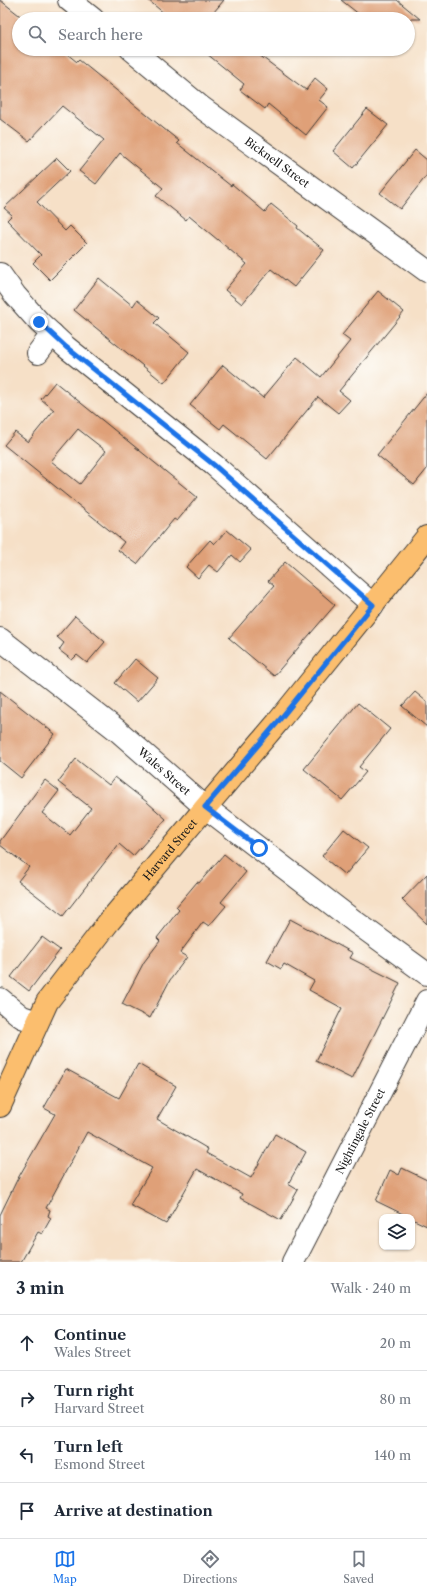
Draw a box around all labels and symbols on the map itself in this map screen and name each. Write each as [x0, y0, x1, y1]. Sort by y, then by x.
street label: Bicknell Street [242, 134, 312, 191]
route end [30, 313, 48, 331]
street label: Wales Street [134, 744, 194, 798]
street label: Harvard Street [140, 816, 200, 883]
route start [250, 839, 268, 857]
street label: Nightingale Street [332, 1086, 388, 1176]

